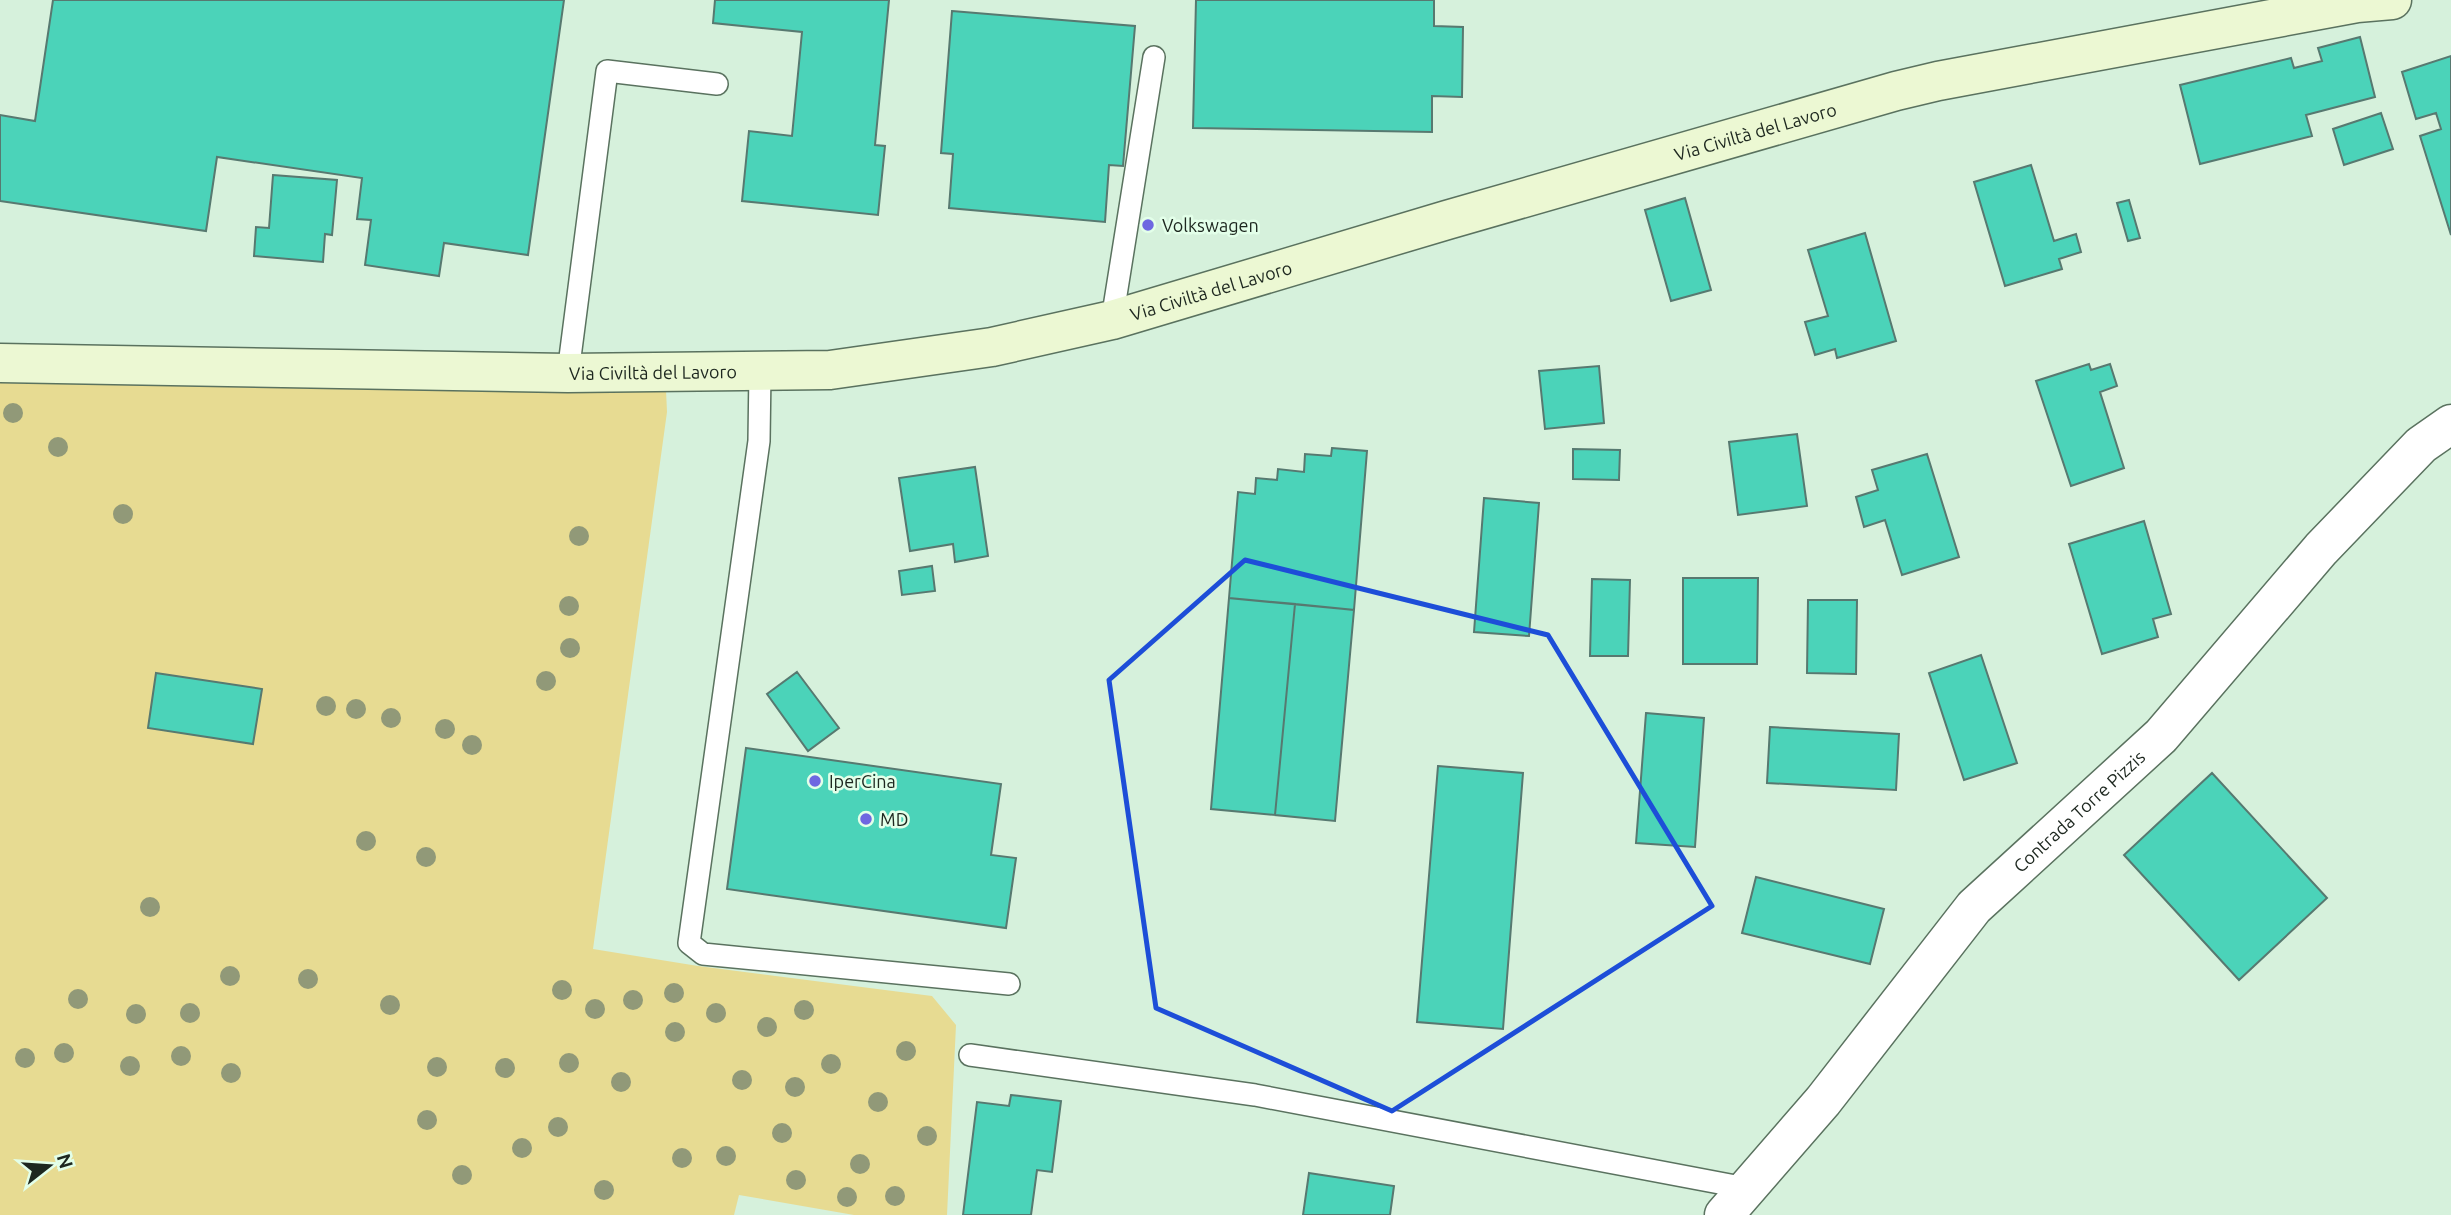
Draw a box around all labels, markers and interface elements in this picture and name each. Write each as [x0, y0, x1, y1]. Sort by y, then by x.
street label: Via Civiltà del Lavoro [1672, 99, 1839, 164]
place label: Volkswagen [1162, 215, 1259, 235]
marker: Volkswagen [1140, 217, 1156, 233]
street label: Via Civiltà del Lavoro [1128, 257, 1294, 324]
street label: Via Civiltà del Lavoro [569, 361, 737, 383]
street label: Contrada Torre Pizzis [2009, 746, 2149, 876]
place label: IperCina [829, 771, 896, 791]
marker: IperCina [807, 773, 823, 789]
place label: MD [880, 809, 908, 829]
marker: MD [858, 811, 874, 827]
north arrow [14, 1131, 84, 1201]
text: N [53, 1151, 78, 1171]

